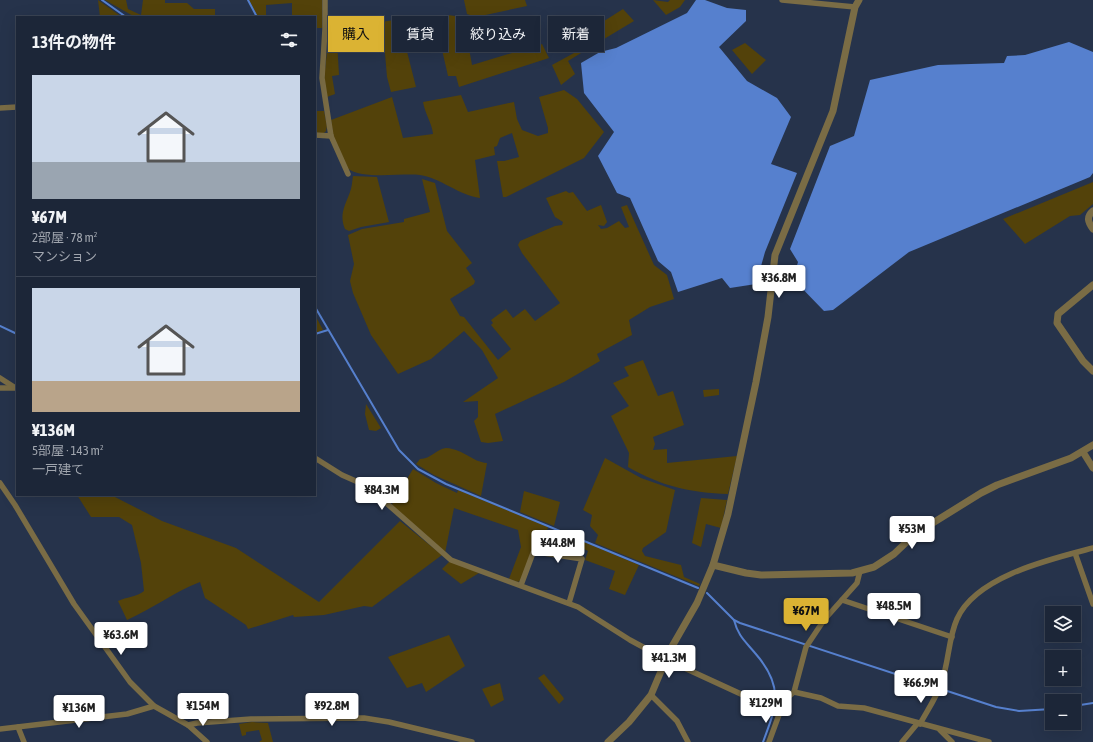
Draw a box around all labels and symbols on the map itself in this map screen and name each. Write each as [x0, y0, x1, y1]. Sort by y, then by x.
pin: ¥36.8M [746, 265, 812, 299]
pin: ¥84.3M [349, 477, 415, 511]
pin: ¥53M [888, 516, 936, 550]
pin: ¥44.8M [525, 530, 591, 564]
pin: ¥48.5M [861, 593, 927, 627]
pin: ¥67M [782, 598, 830, 632]
pin: ¥63.6M [88, 622, 154, 656]
pin: ¥41.3M [636, 645, 702, 679]
pin: ¥66.9M [888, 670, 954, 704]
pin: ¥129M [738, 690, 794, 724]
pin: ¥154M [175, 693, 231, 727]
pin: ¥92.8M [299, 693, 365, 727]
pin: ¥136M [51, 695, 107, 729]

